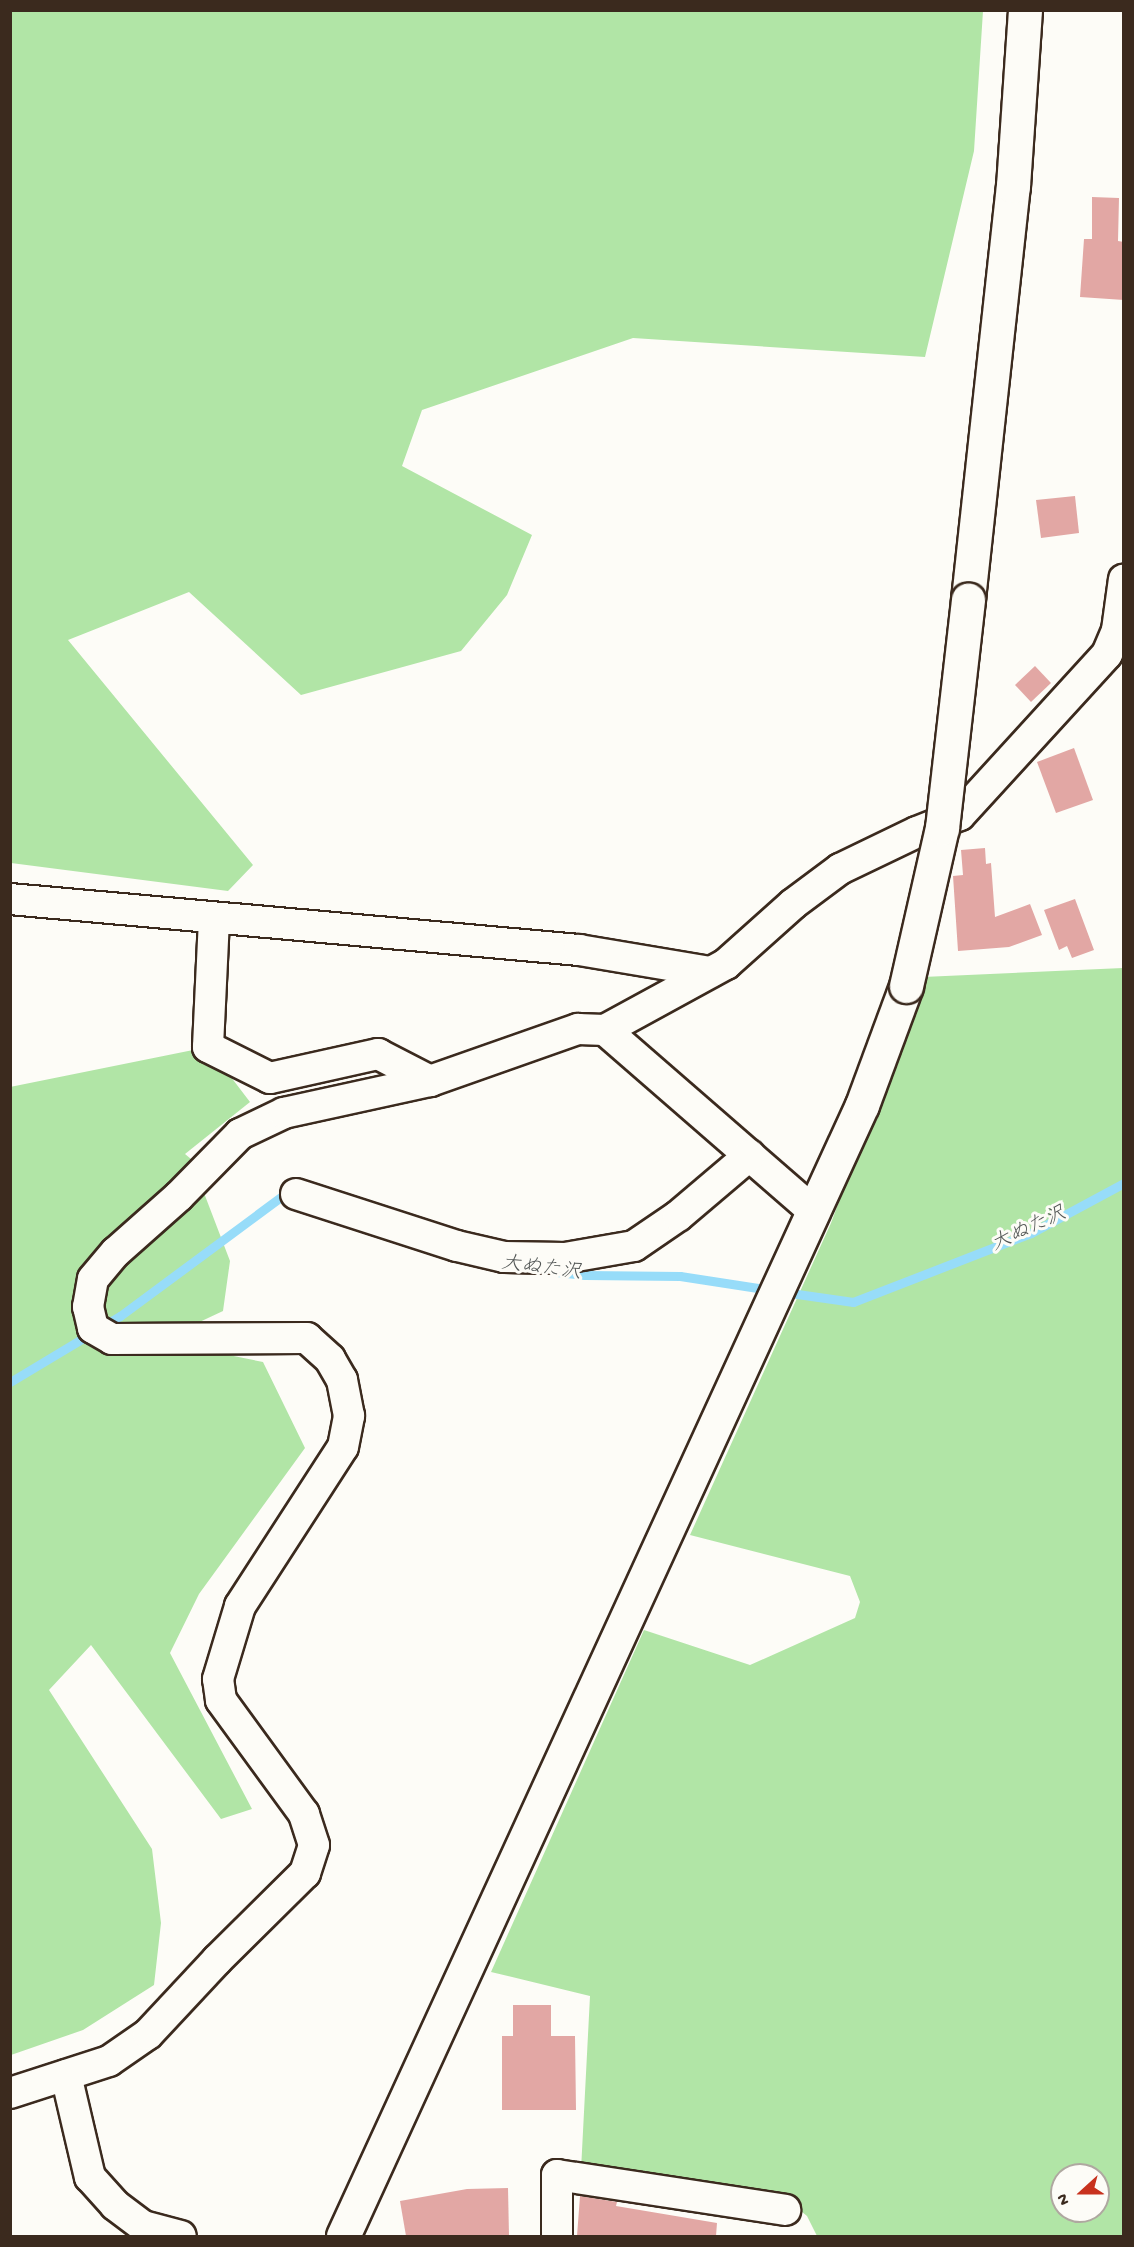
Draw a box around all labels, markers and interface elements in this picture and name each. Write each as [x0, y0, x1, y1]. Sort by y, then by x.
water label: 大ぬた沢 [988, 1202, 1070, 1258]
water label: 大ぬた沢 [500, 1252, 582, 1286]
north arrow [1050, 2163, 1110, 2223]
text: N [1054, 2191, 1075, 2207]

